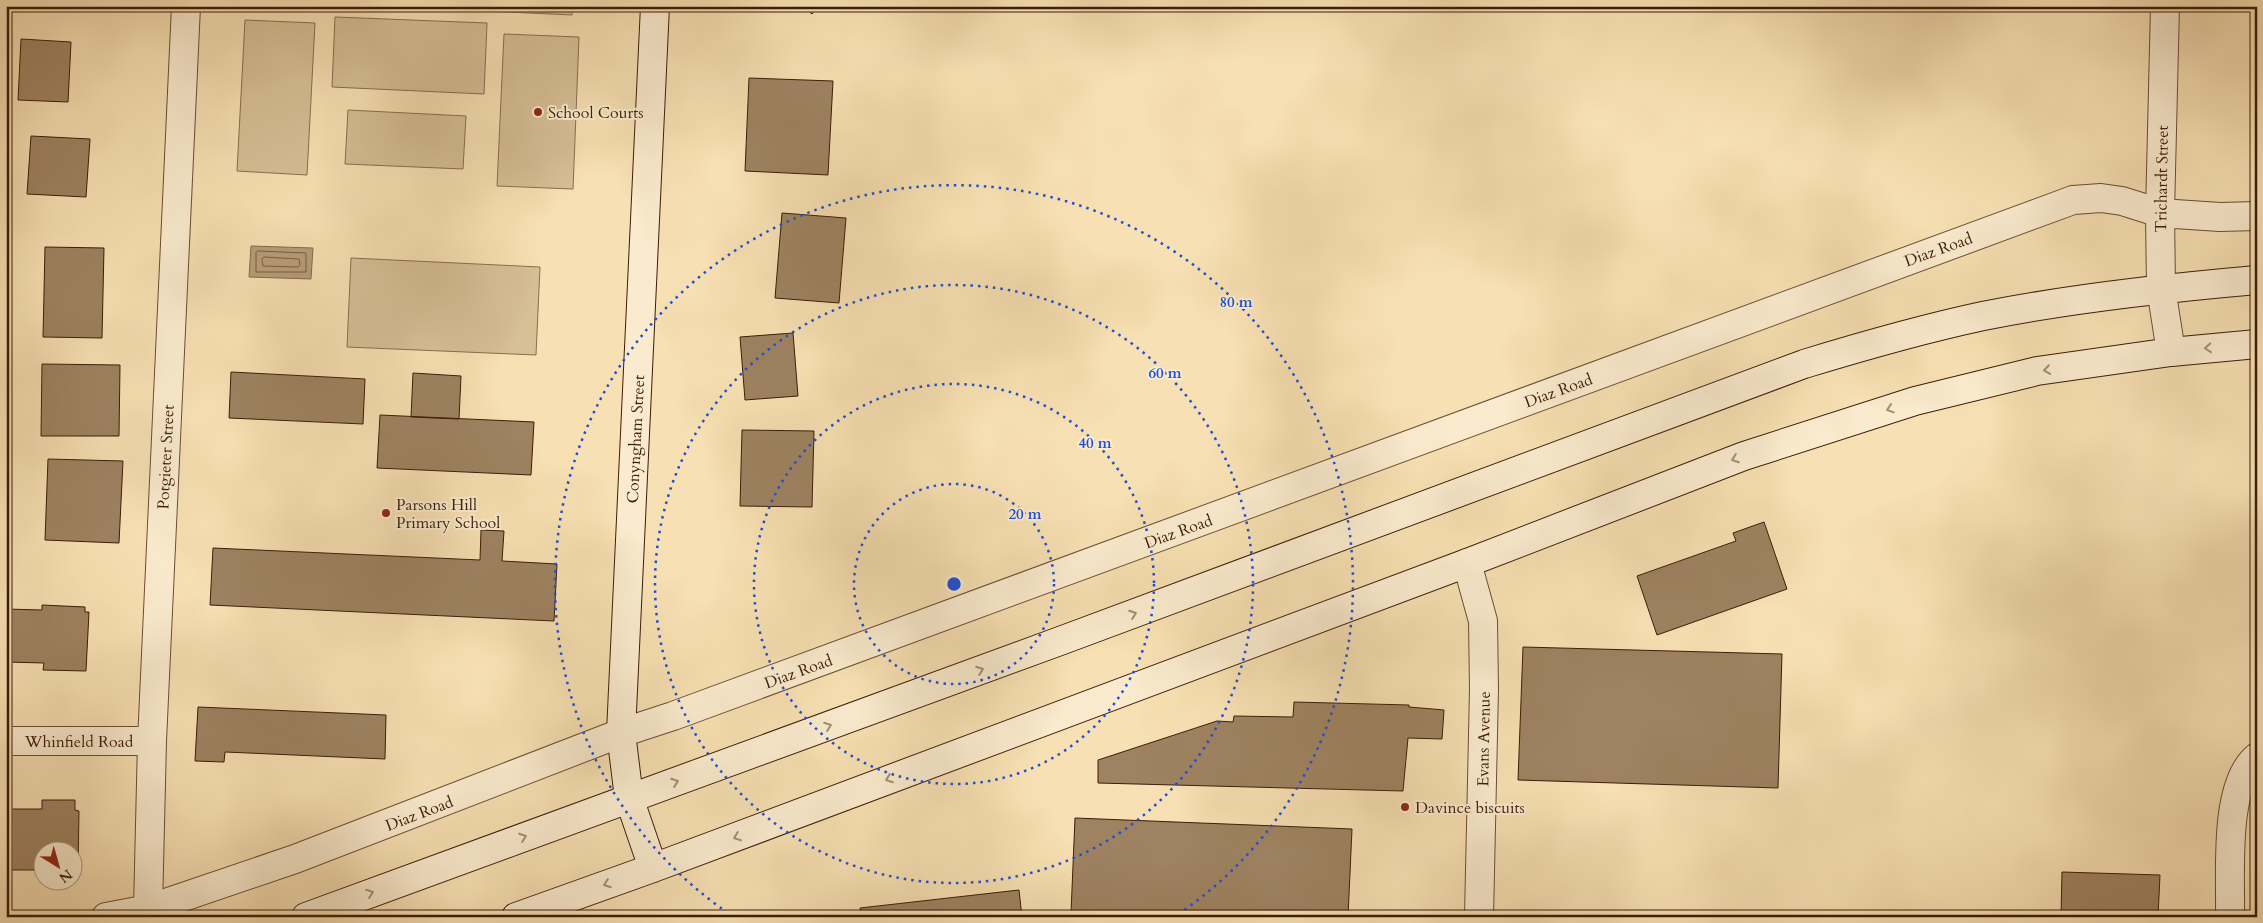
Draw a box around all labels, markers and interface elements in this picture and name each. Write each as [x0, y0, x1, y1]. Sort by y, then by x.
place label: School Courts [548, 102, 644, 124]
marker: School Courts [532, 106, 544, 118]
street label: Trichardt Street [2150, 125, 2174, 233]
street label: Diaz Road [1901, 227, 1976, 272]
text: 80 m [1219, 292, 1253, 312]
one-way arrow [2204, 343, 2212, 354]
text: 60 m [1148, 363, 1182, 383]
one-way arrow [2043, 364, 2051, 374]
street label: Diaz Road [1521, 368, 1596, 413]
street label: Conyngham Street [622, 374, 650, 504]
one-way arrow [1886, 403, 1894, 413]
street label: Potgieter Street [152, 404, 180, 510]
text: 40 m [1078, 433, 1112, 453]
one-way arrow [1731, 453, 1740, 463]
place label: Parsons Hill Primary School [396, 494, 500, 534]
text: 20 m [1008, 504, 1042, 524]
marker: Parsons Hill Primary School [380, 507, 392, 519]
street label: Diaz Road [1141, 509, 1216, 554]
centre of rings [945, 575, 963, 593]
one-way arrow [1128, 610, 1137, 620]
street label: Diaz Road [761, 649, 836, 694]
one-way arrow [976, 666, 984, 676]
street label: Evans Avenue [1472, 691, 1496, 787]
one-way arrow [823, 722, 832, 732]
street label: Whinfield Road [24, 731, 134, 753]
one-way arrow [885, 774, 893, 784]
one-way arrow [670, 778, 679, 788]
street label: Diaz Road [382, 791, 457, 837]
place label: Davince biscuits [1415, 797, 1525, 819]
marker: Davince biscuits [1399, 801, 1411, 813]
one-way arrow [733, 831, 741, 841]
one-way arrow [518, 833, 527, 843]
north arrow [32, 840, 82, 890]
text: N [55, 865, 76, 887]
one-way arrow [603, 878, 612, 888]
one-way arrow [365, 889, 374, 899]

